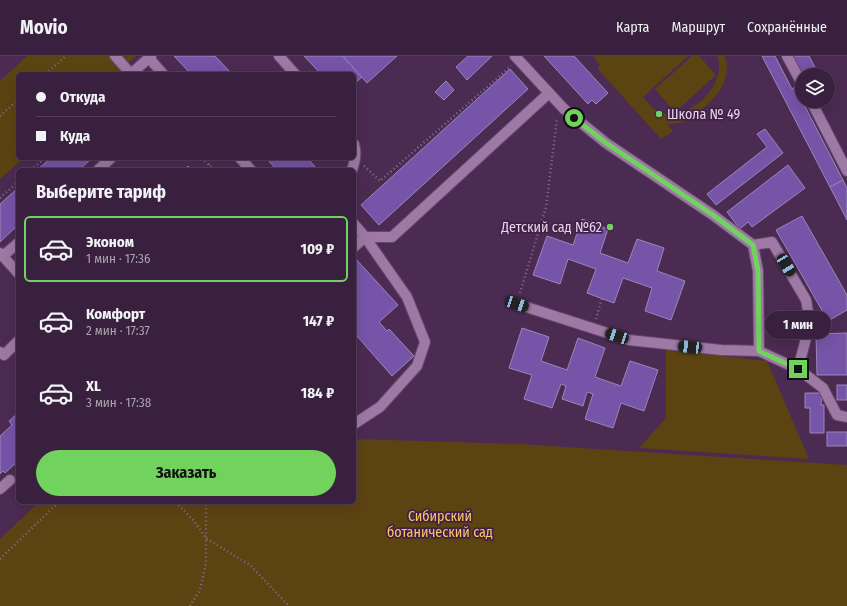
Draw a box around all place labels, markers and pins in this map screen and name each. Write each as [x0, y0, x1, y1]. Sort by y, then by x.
place label: Школа № 49 [667, 106, 740, 123]
marker: Школа № 49 [654, 109, 664, 119]
place label: Детский сад №62 [500, 219, 602, 236]
marker: Детский сад №62 [605, 222, 615, 232]

